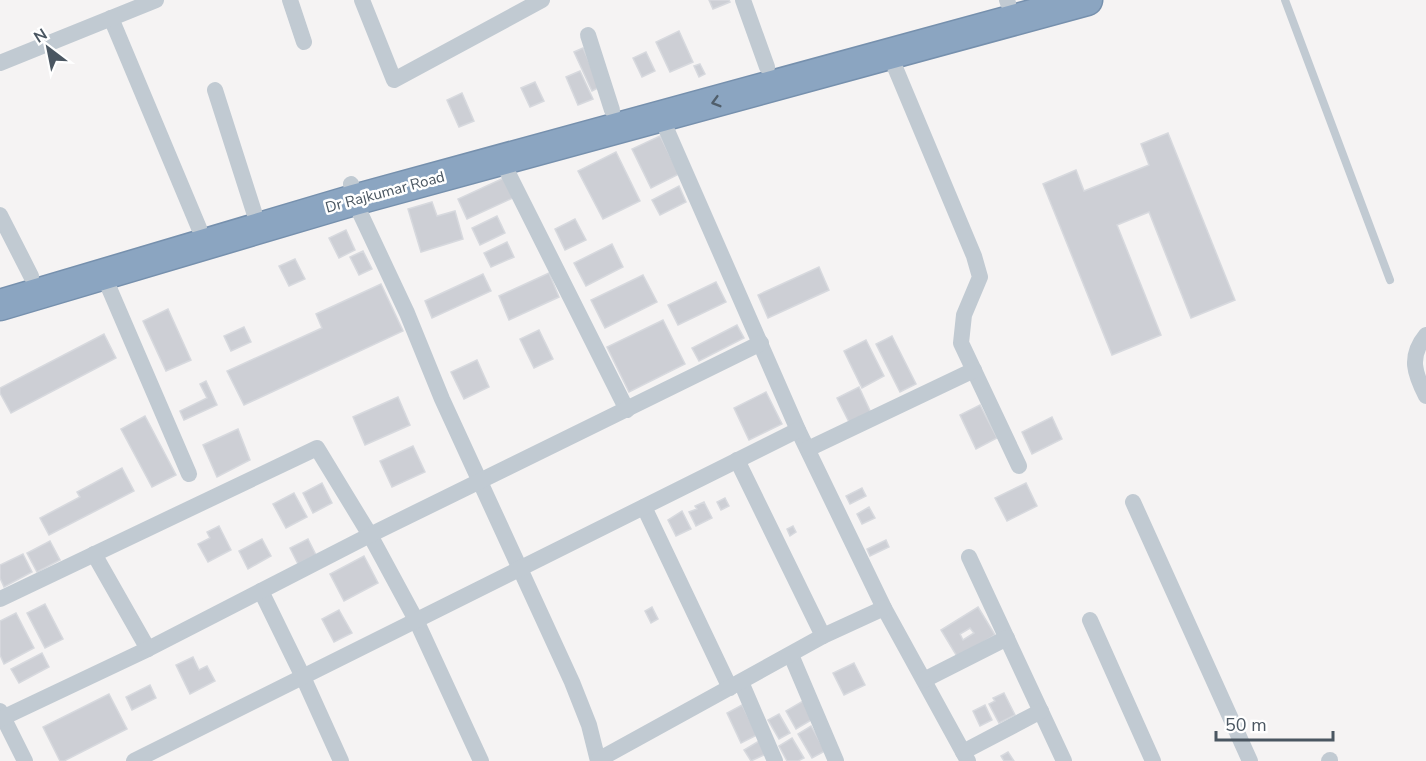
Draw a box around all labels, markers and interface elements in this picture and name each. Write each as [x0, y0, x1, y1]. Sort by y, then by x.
north arrow [18, 18, 78, 78]
text: N [30, 24, 51, 49]
one-way arrow [711, 95, 722, 107]
street label: Dr Rajkumar Road [323, 166, 447, 218]
scale bar [1216, 704, 1333, 742]
text: 50 m [1225, 713, 1267, 737]

